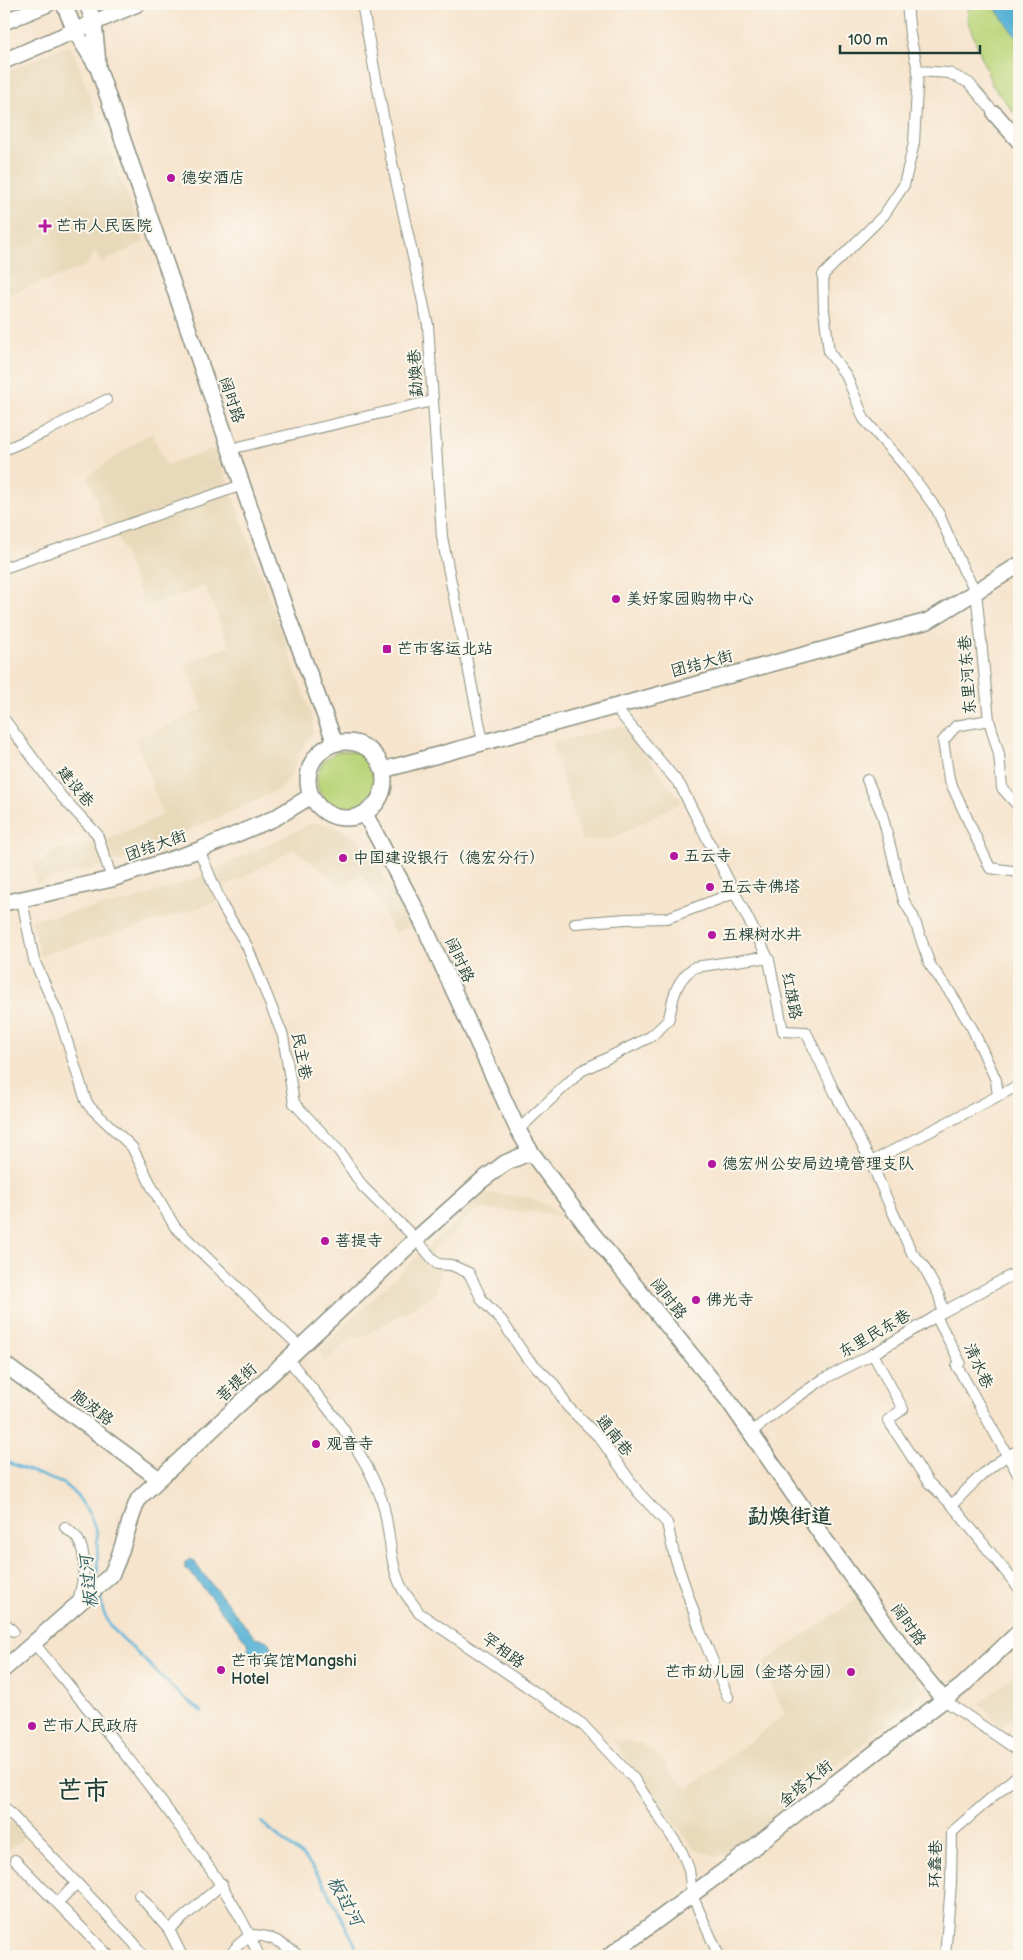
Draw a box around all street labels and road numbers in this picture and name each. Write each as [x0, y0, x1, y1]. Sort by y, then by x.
street label: 勐焕巷 [405, 349, 427, 397]
street label: 阔时路 [214, 374, 248, 426]
street label: 东里河东巷 [956, 634, 980, 716]
street label: 团结大街 [669, 647, 735, 681]
street label: 建设巷 [52, 763, 98, 811]
street label: 团结大街 [123, 827, 189, 865]
street label: 阔时路 [440, 934, 478, 986]
street label: 红旗路 [777, 971, 805, 1021]
street label: 民主巷 [287, 1031, 315, 1081]
street label: 阔时路 [646, 1274, 690, 1324]
street label: 东里民东巷 [836, 1306, 914, 1362]
street label: 清水巷 [959, 1340, 997, 1392]
street label: 菩提街 [213, 1360, 261, 1406]
street label: 胞波路 [67, 1386, 117, 1430]
street label: 通南巷 [592, 1411, 636, 1461]
street label: 阔时路 [886, 1600, 930, 1650]
street label: 罕相路 [478, 1629, 528, 1673]
street label: 金塔大街 [775, 1756, 837, 1812]
street label: 环鑫巷 [926, 1840, 946, 1888]

